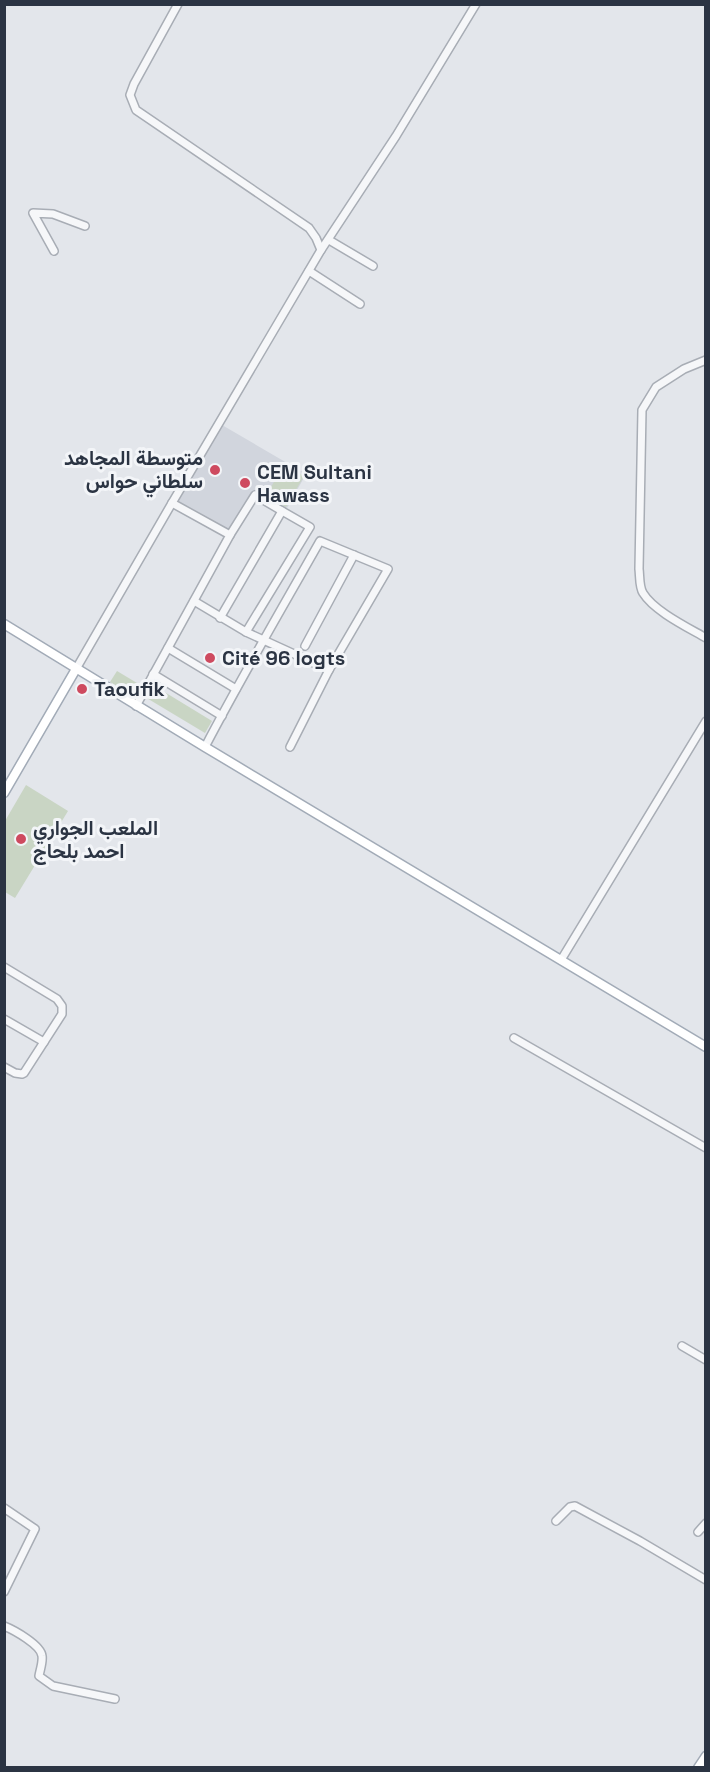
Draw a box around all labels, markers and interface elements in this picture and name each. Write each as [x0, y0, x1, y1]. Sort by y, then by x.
place label: متوسطة المجاهد سلطاني حواس [64, 445, 203, 498]
place label: CEM Sultani Hawass [257, 459, 372, 508]
marker: متوسطة المجاهد سلطاني حواس [208, 463, 222, 477]
marker: CEM Sultani Hawass [238, 476, 252, 490]
place label: Cité 96 logts [222, 645, 345, 671]
marker: Cité 96 logts [203, 651, 217, 665]
place label: Taoufik [94, 676, 165, 702]
marker: Taoufik [75, 682, 89, 696]
place label: الملعب الجواري احمد بلحاج [33, 815, 158, 865]
marker: الملعب الجواري احمد بلحاج [14, 832, 28, 846]

